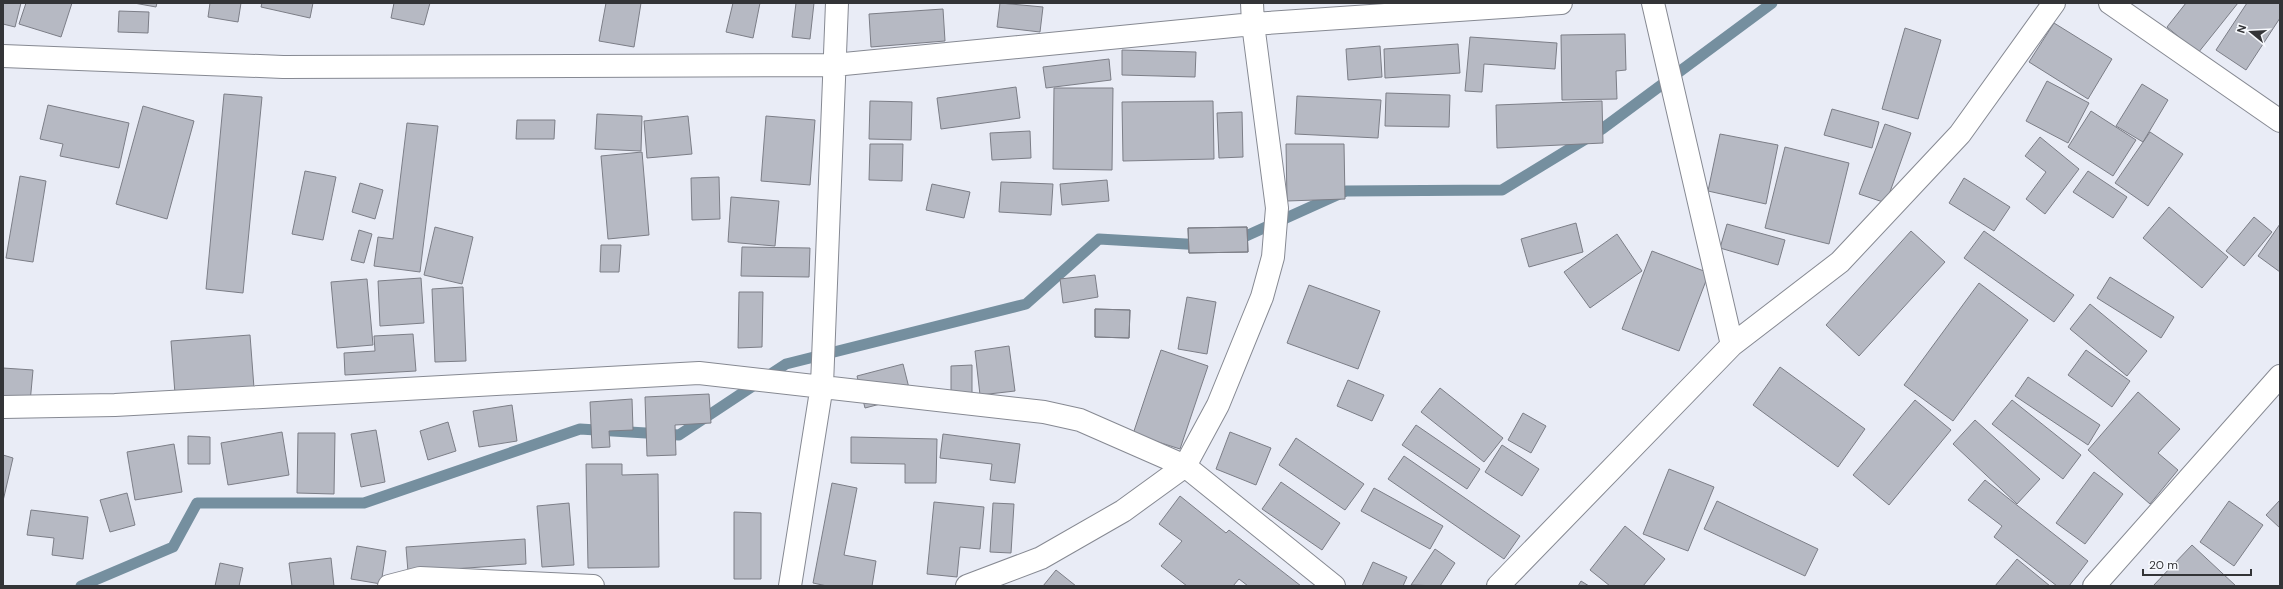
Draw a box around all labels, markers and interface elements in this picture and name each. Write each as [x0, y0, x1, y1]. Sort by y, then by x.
north arrow [2231, 12, 2271, 52]
text: N [2234, 23, 2249, 35]
scale bar [2143, 551, 2251, 577]
text: 20 m [2149, 557, 2178, 573]

